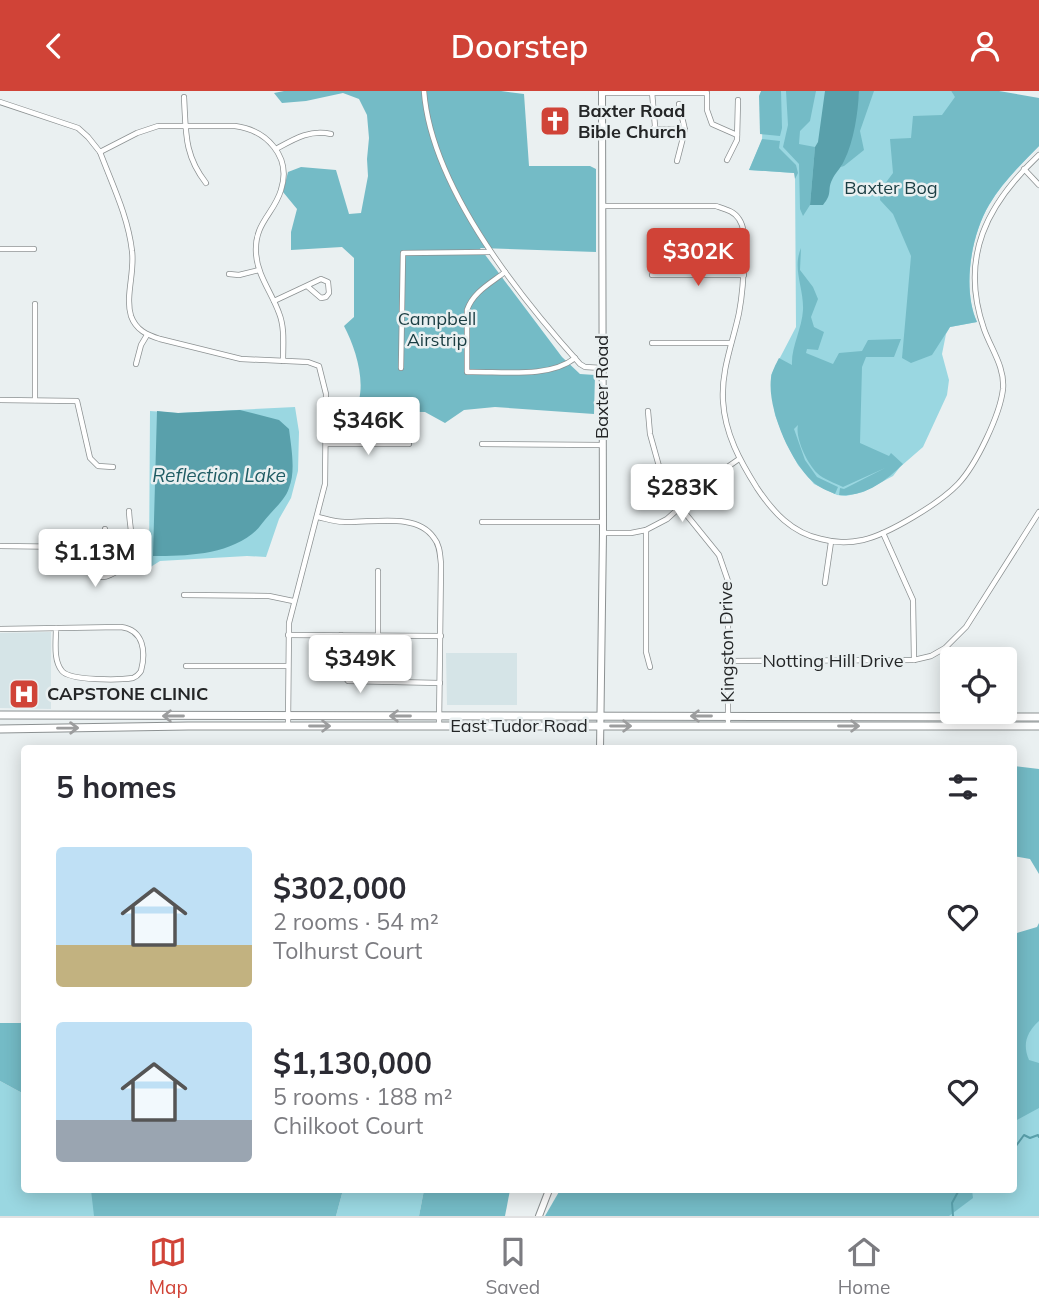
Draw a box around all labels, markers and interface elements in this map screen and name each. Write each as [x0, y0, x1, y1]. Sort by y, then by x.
text: Doorstep [451, 26, 588, 66]
icon: back [35, 27, 73, 65]
icon: person [966, 27, 1004, 65]
place label: Baxter Road Bible Church [578, 99, 687, 143]
church icon: Baxter Road Bible Church [538, 104, 572, 138]
park label: Baxter Bog [844, 176, 938, 199]
pin: $302K [649, 229, 747, 288]
text: $302K [663, 236, 733, 265]
park label: Campbell Airstrip [398, 307, 476, 351]
street label: Baxter Road [590, 335, 613, 439]
pin: $346K [319, 397, 417, 457]
text: $346K [333, 405, 403, 434]
water label: Reflection Lake [152, 463, 286, 487]
pin: $283K [633, 465, 731, 524]
text: $283K [647, 472, 717, 501]
pin: $1.13M [38, 529, 152, 589]
text: $1.13M [55, 537, 135, 566]
street label: Kingston Drive [714, 581, 739, 703]
pin: $349K [311, 635, 409, 695]
text: $349K [325, 643, 395, 672]
map controls [940, 647, 1017, 724]
button: locate [940, 647, 1017, 724]
street label: Notting Hill Drive [762, 649, 904, 672]
hospital icon: CAPSTONE CLINIC [7, 677, 41, 711]
place label: CAPSTONE CLINIC [47, 682, 208, 705]
one-way arrow [162, 709, 185, 723]
one-way arrow [389, 709, 412, 723]
one-way arrow [690, 709, 713, 723]
street label: East Tudor Road [450, 714, 588, 737]
one-way arrow [308, 719, 331, 733]
one-way arrow [609, 719, 632, 733]
one-way arrow [837, 719, 860, 733]
one-way arrow [56, 721, 79, 734]
text: 5 homes [56, 768, 177, 806]
icon: filters [944, 768, 982, 806]
text: $302,000 [273, 869, 406, 907]
icon: home [112, 875, 196, 959]
icon: heart [944, 898, 982, 936]
text: 2 rooms · 54 m² [273, 907, 439, 936]
text: Tolhurst Court [273, 936, 422, 965]
text: $1,130,000 [273, 1044, 432, 1082]
icon: home [112, 1050, 196, 1134]
icon: heart [944, 1073, 982, 1111]
text: 5 rooms · 188 m² [273, 1082, 453, 1111]
text: Chilkoot Court [273, 1111, 423, 1140]
tab: Map [149, 1233, 188, 1299]
tab: Saved [485, 1233, 540, 1299]
tab: Home [838, 1233, 890, 1299]

